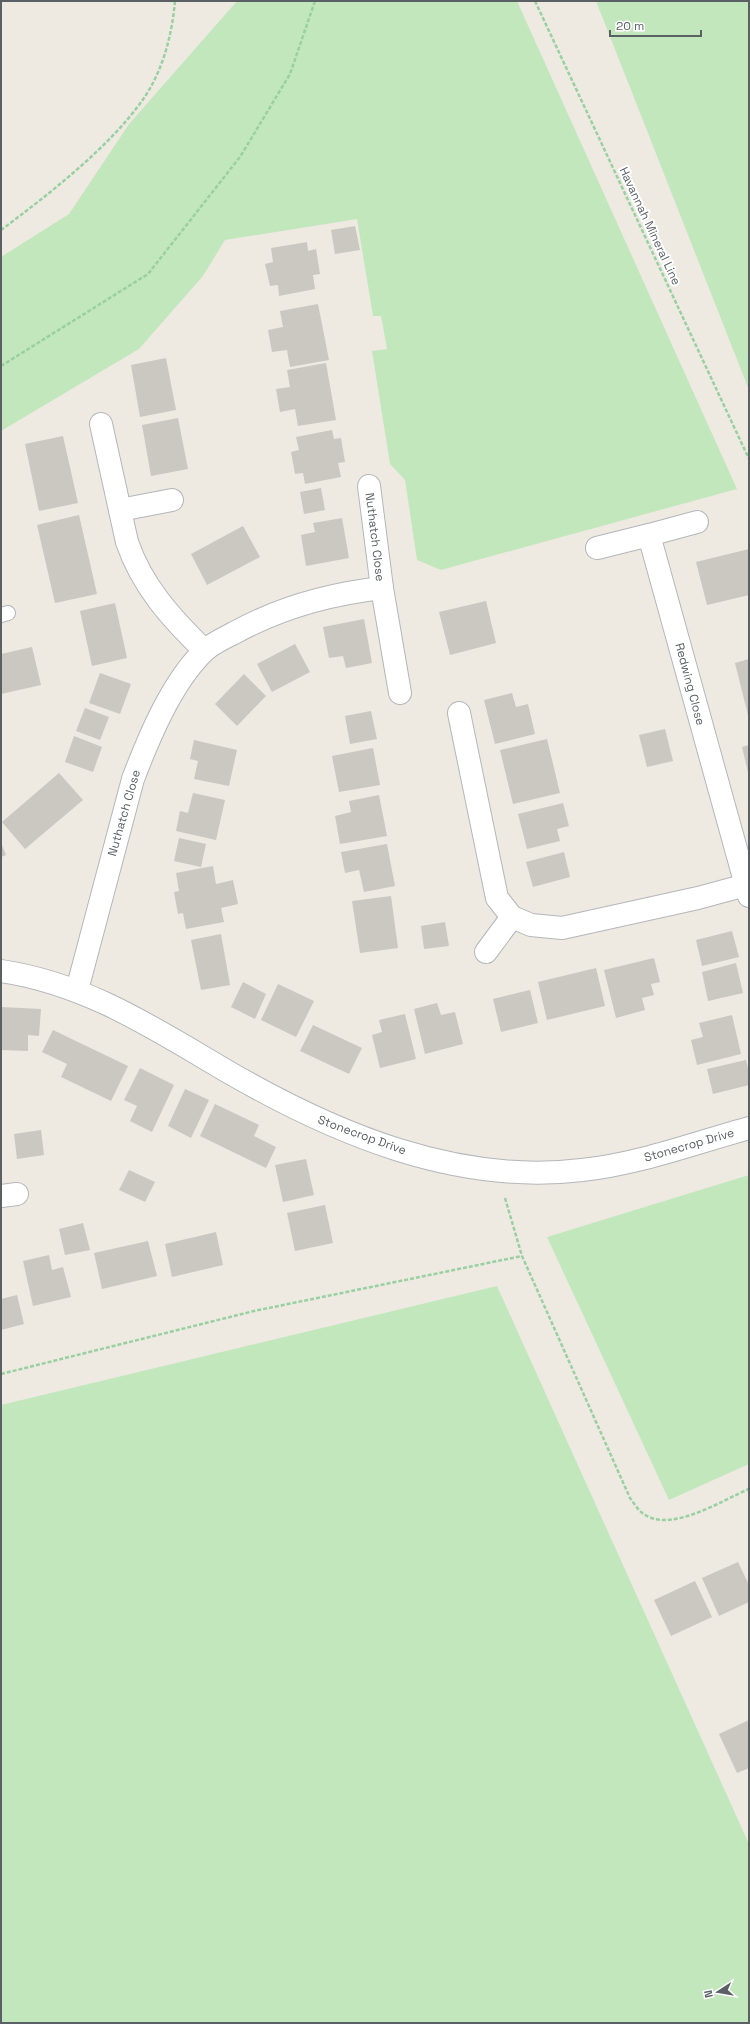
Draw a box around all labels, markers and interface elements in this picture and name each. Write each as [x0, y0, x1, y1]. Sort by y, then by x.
scale bar [610, 12, 701, 38]
text: 20 m [616, 18, 644, 34]
street label: Havannah Mineral Line [616, 164, 684, 288]
street label: Nuthatch Close [362, 492, 388, 582]
street label: Redwing Close [671, 641, 709, 727]
street label: Nuthatch Close [104, 768, 144, 858]
street label: Stonecrop Drive [316, 1112, 408, 1158]
street label: Stonecrop Drive [642, 1124, 736, 1166]
north arrow [698, 1972, 738, 2012]
text: N [701, 1989, 716, 1999]

